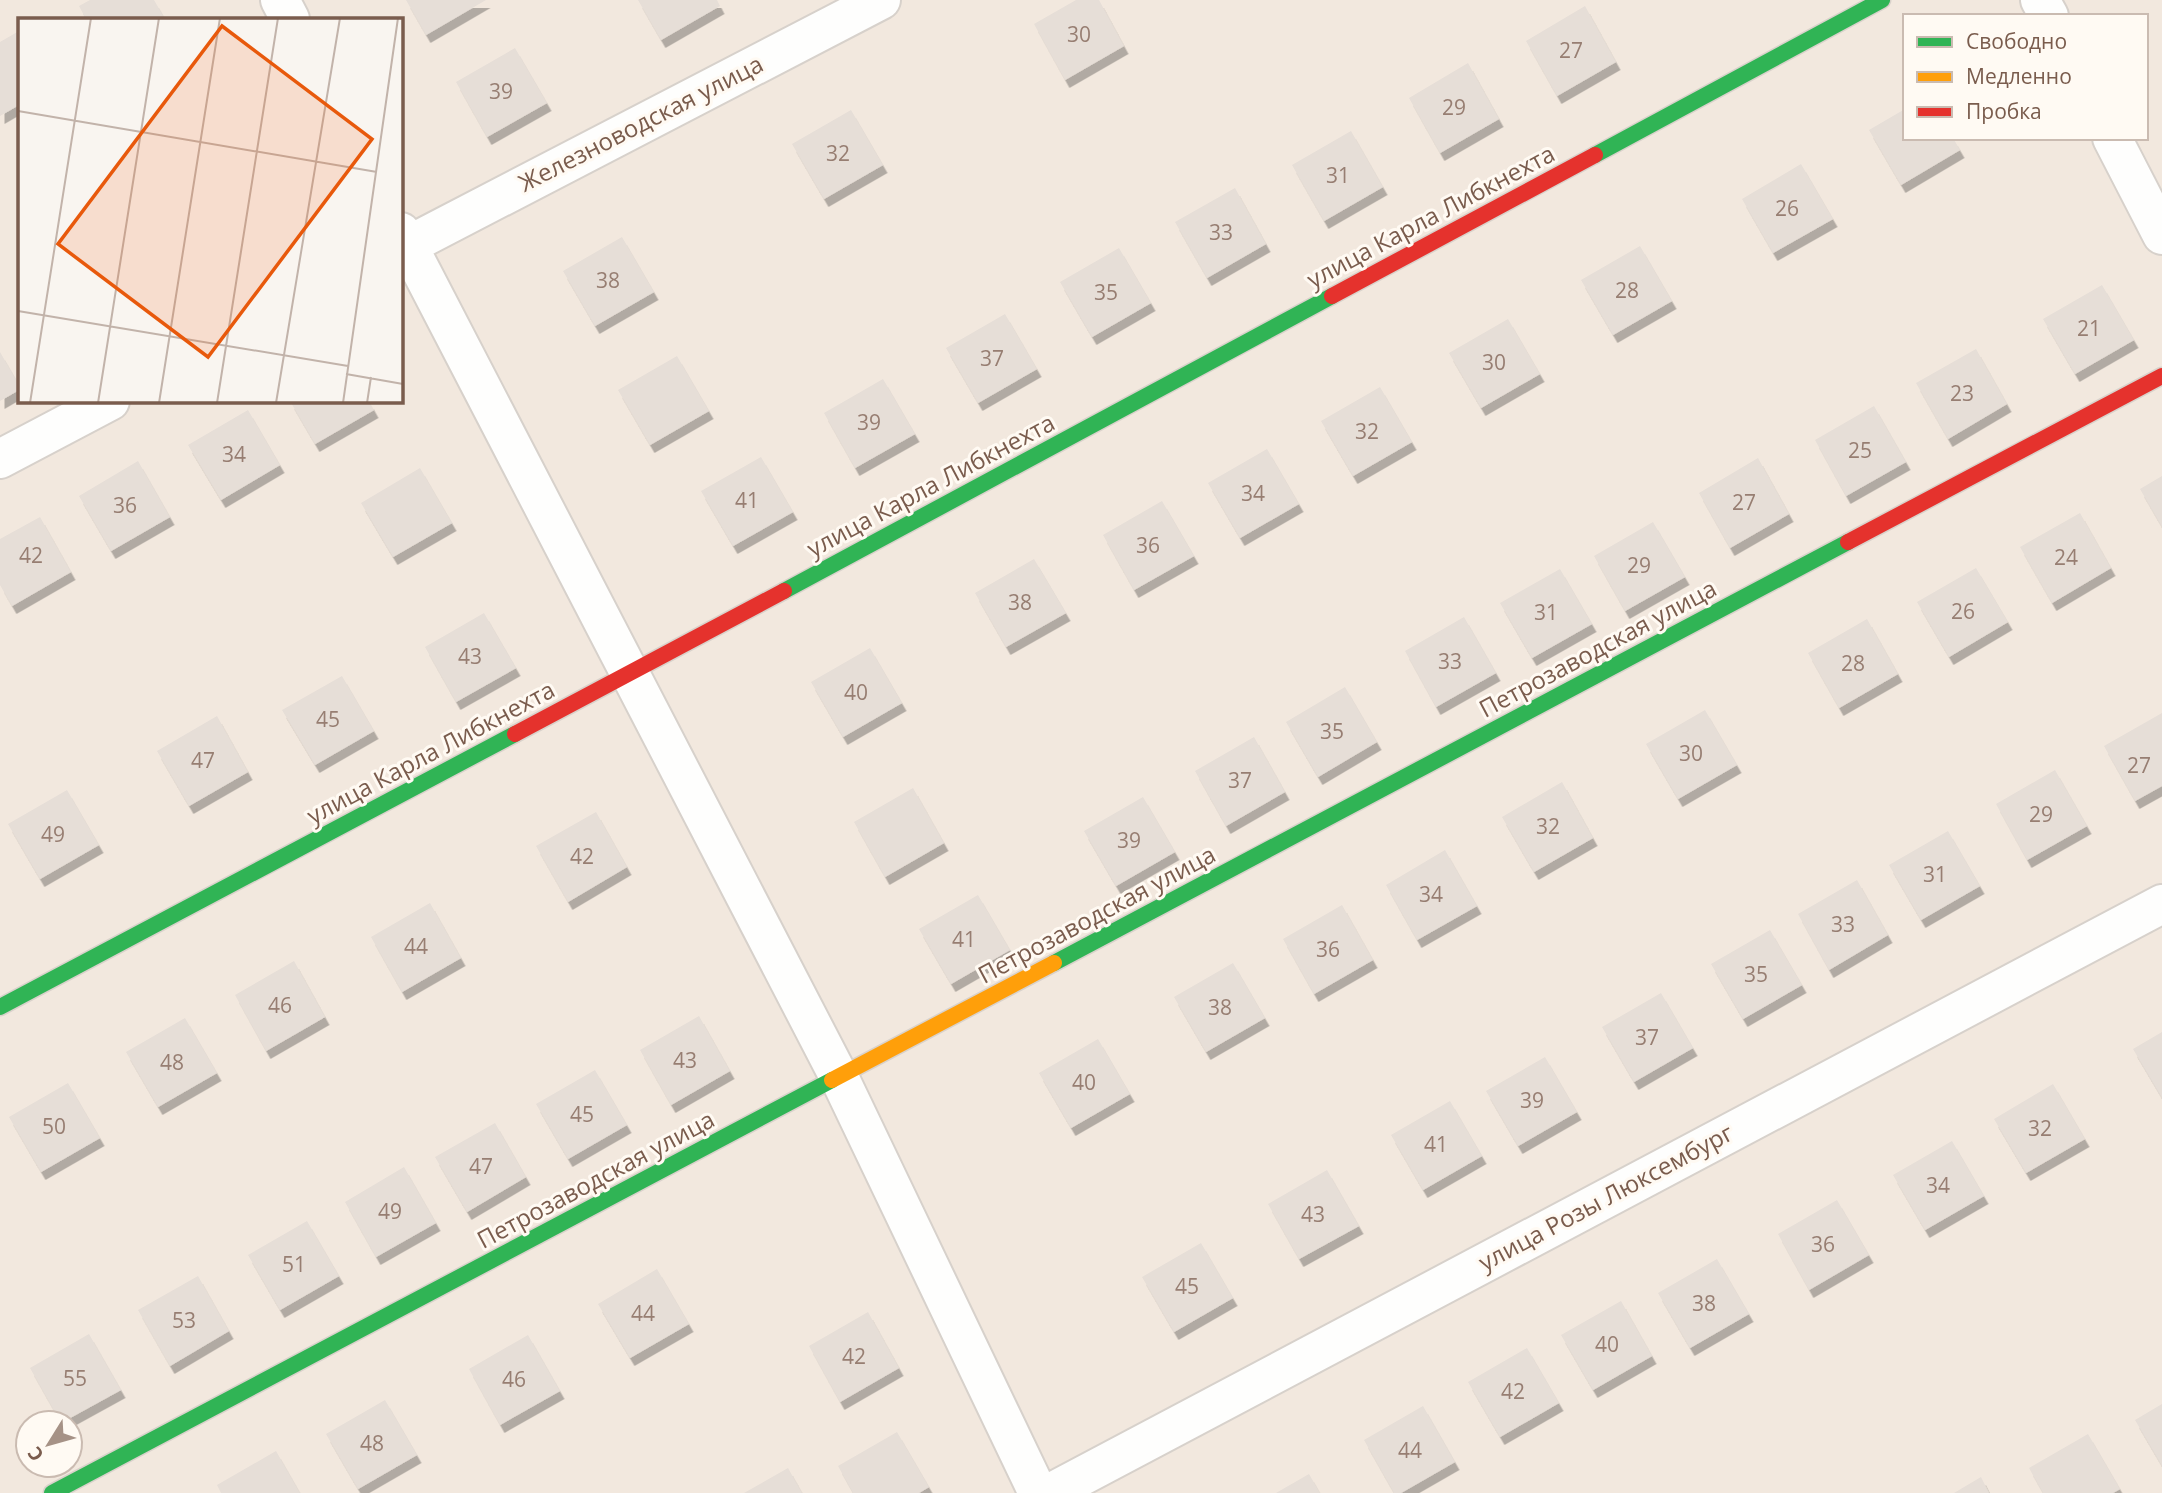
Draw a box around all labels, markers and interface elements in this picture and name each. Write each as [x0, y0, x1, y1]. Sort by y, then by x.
legend [1903, 14, 2148, 140]
inset map [18, 18, 402, 402]
house number: 30 [1067, 20, 1091, 48]
text: Свободно [1966, 27, 2067, 55]
house number: 27 [1559, 36, 1583, 64]
street label: Железноводская улица [512, 47, 768, 199]
text: Медленно [1966, 62, 2072, 90]
house number: 39 [489, 77, 513, 105]
house number: 29 [1442, 93, 1466, 121]
text: Пробка [1966, 97, 2042, 125]
street label: улица Карла Либкнехта [1301, 136, 1560, 295]
house number: 32 [826, 139, 850, 167]
house number: 31 [1326, 161, 1350, 189]
house number: 26 [1775, 194, 1799, 222]
house number: 33 [1209, 218, 1233, 246]
house number: 38 [596, 266, 620, 294]
house number: 28 [1615, 276, 1639, 304]
house number: 35 [1094, 278, 1118, 306]
house number: 21 [2077, 314, 2101, 342]
house number: 37 [980, 344, 1004, 372]
house number: 30 [1482, 348, 1506, 376]
house number: 23 [1950, 379, 1974, 407]
street label: улица Карла Либкнехта [801, 405, 1060, 564]
house number: 39 [857, 408, 881, 436]
house number: 32 [1355, 417, 1379, 445]
house number: 25 [1848, 436, 1872, 464]
house number: 34 [222, 440, 246, 468]
house number: 34 [1241, 479, 1265, 507]
house number: 41 [735, 486, 759, 514]
house number: 27 [1732, 488, 1756, 516]
house number: 36 [113, 491, 137, 519]
house number: 36 [1136, 531, 1160, 559]
house number: 42 [19, 541, 43, 569]
house number: 24 [2054, 543, 2078, 571]
house number: 29 [1627, 551, 1651, 579]
street label: Петрозаводская улица [1473, 571, 1722, 724]
house number: 38 [1008, 588, 1032, 616]
house number: 26 [1951, 597, 1975, 625]
house number: 31 [1534, 598, 1558, 626]
house number: 43 [458, 642, 482, 670]
house number: 33 [1438, 647, 1462, 675]
house number: 28 [1841, 649, 1865, 677]
street label: улица Карла Либкнехта [301, 672, 560, 831]
house number: 40 [844, 678, 868, 706]
house number: 45 [316, 705, 340, 733]
house number: 35 [1320, 717, 1344, 745]
house number: 30 [1679, 739, 1703, 767]
house number: 47 [191, 746, 215, 774]
house number: 27 [2127, 751, 2151, 779]
house number: 37 [1228, 766, 1252, 794]
house number: 29 [2029, 800, 2053, 828]
house number: 32 [1536, 812, 1560, 840]
house number: 49 [41, 820, 65, 848]
house number: 39 [1117, 826, 1141, 854]
street label: Петрозаводская улица [972, 837, 1221, 990]
house number: 42 [570, 842, 594, 870]
house number: 31 [1923, 860, 1947, 888]
house number: 34 [1419, 880, 1443, 908]
house number: 33 [1831, 910, 1855, 938]
house number: 41 [952, 925, 976, 953]
house number: 44 [404, 932, 428, 960]
house number: 36 [1316, 935, 1340, 963]
house number: 35 [1744, 960, 1768, 988]
house number: 46 [268, 991, 292, 1019]
house number: 38 [1208, 993, 1232, 1021]
house number: 37 [1635, 1023, 1659, 1051]
house number: 43 [673, 1046, 697, 1074]
house number: 48 [160, 1048, 184, 1076]
house number: 40 [1072, 1068, 1096, 1096]
house number: 39 [1520, 1086, 1544, 1114]
house number: 45 [570, 1100, 594, 1128]
street label: Петрозаводская улица [471, 1102, 720, 1255]
house number: 50 [42, 1112, 66, 1140]
house number: 32 [2028, 1114, 2052, 1142]
street label: улица Розы Люксембург [1472, 1115, 1738, 1278]
house number: 41 [1424, 1130, 1448, 1158]
house number: 47 [469, 1152, 493, 1180]
house number: 34 [1926, 1171, 1950, 1199]
house number: 49 [378, 1197, 402, 1225]
house number: 43 [1301, 1200, 1325, 1228]
house number: 36 [1811, 1230, 1835, 1258]
house number: 51 [282, 1250, 306, 1278]
house number: 45 [1175, 1272, 1199, 1300]
house number: 38 [1692, 1289, 1716, 1317]
house number: 44 [631, 1299, 655, 1327]
house number: 53 [172, 1306, 196, 1334]
house number: 40 [1595, 1330, 1619, 1358]
house number: 42 [842, 1342, 866, 1370]
house number: 55 [63, 1364, 87, 1392]
house number: 46 [502, 1365, 526, 1393]
house number: 42 [1501, 1377, 1525, 1405]
north arrow [14, 1409, 84, 1479]
house number: 48 [360, 1429, 384, 1457]
house number: 44 [1398, 1436, 1422, 1464]
text: С [21, 1442, 49, 1467]

